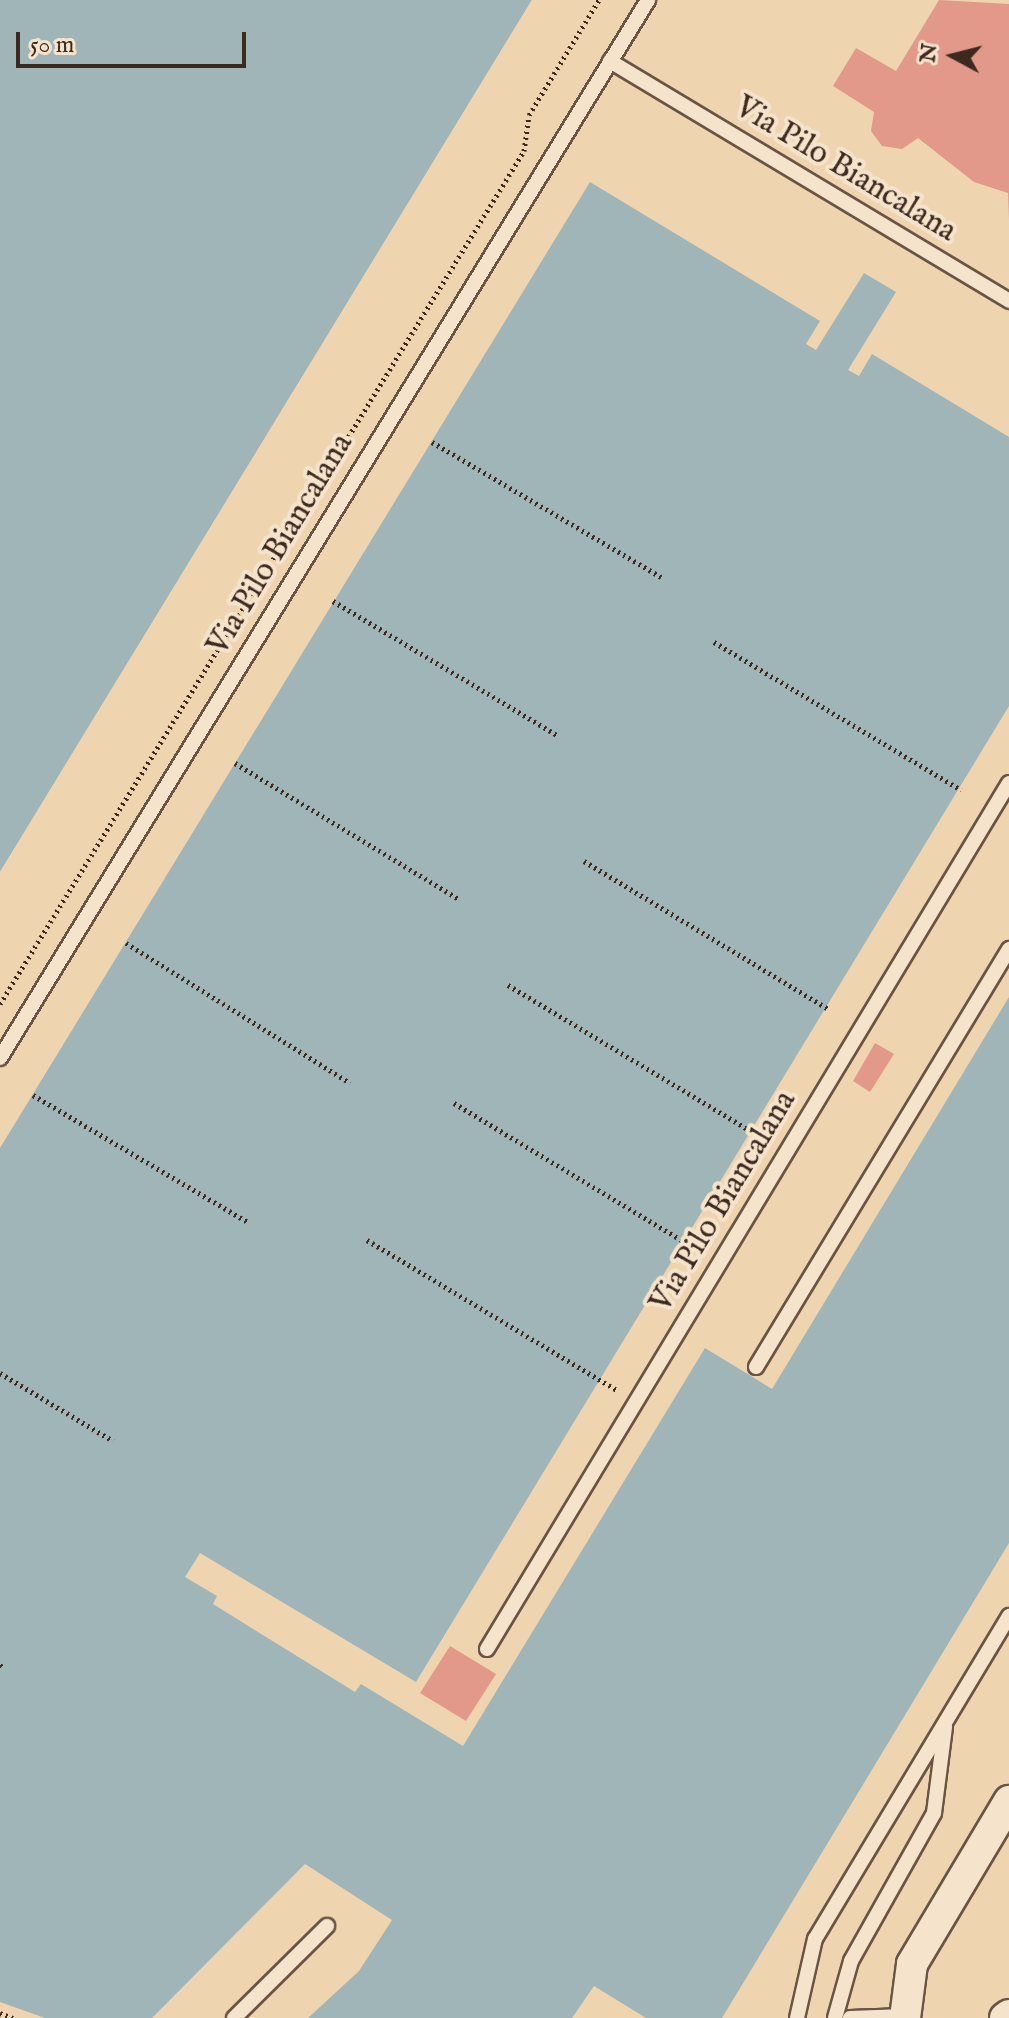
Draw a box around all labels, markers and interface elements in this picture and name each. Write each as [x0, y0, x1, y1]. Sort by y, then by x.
scale bar [20, 16, 250, 66]
north arrow [913, 16, 993, 96]
text: 50 m [30, 30, 74, 61]
text: N [914, 42, 944, 64]
street label: Via Pilo Biancalana [727, 89, 963, 251]
street label: Via Pilo Biancalana [200, 427, 362, 663]
street label: Via Pilo Biancalana [643, 1084, 805, 1320]

